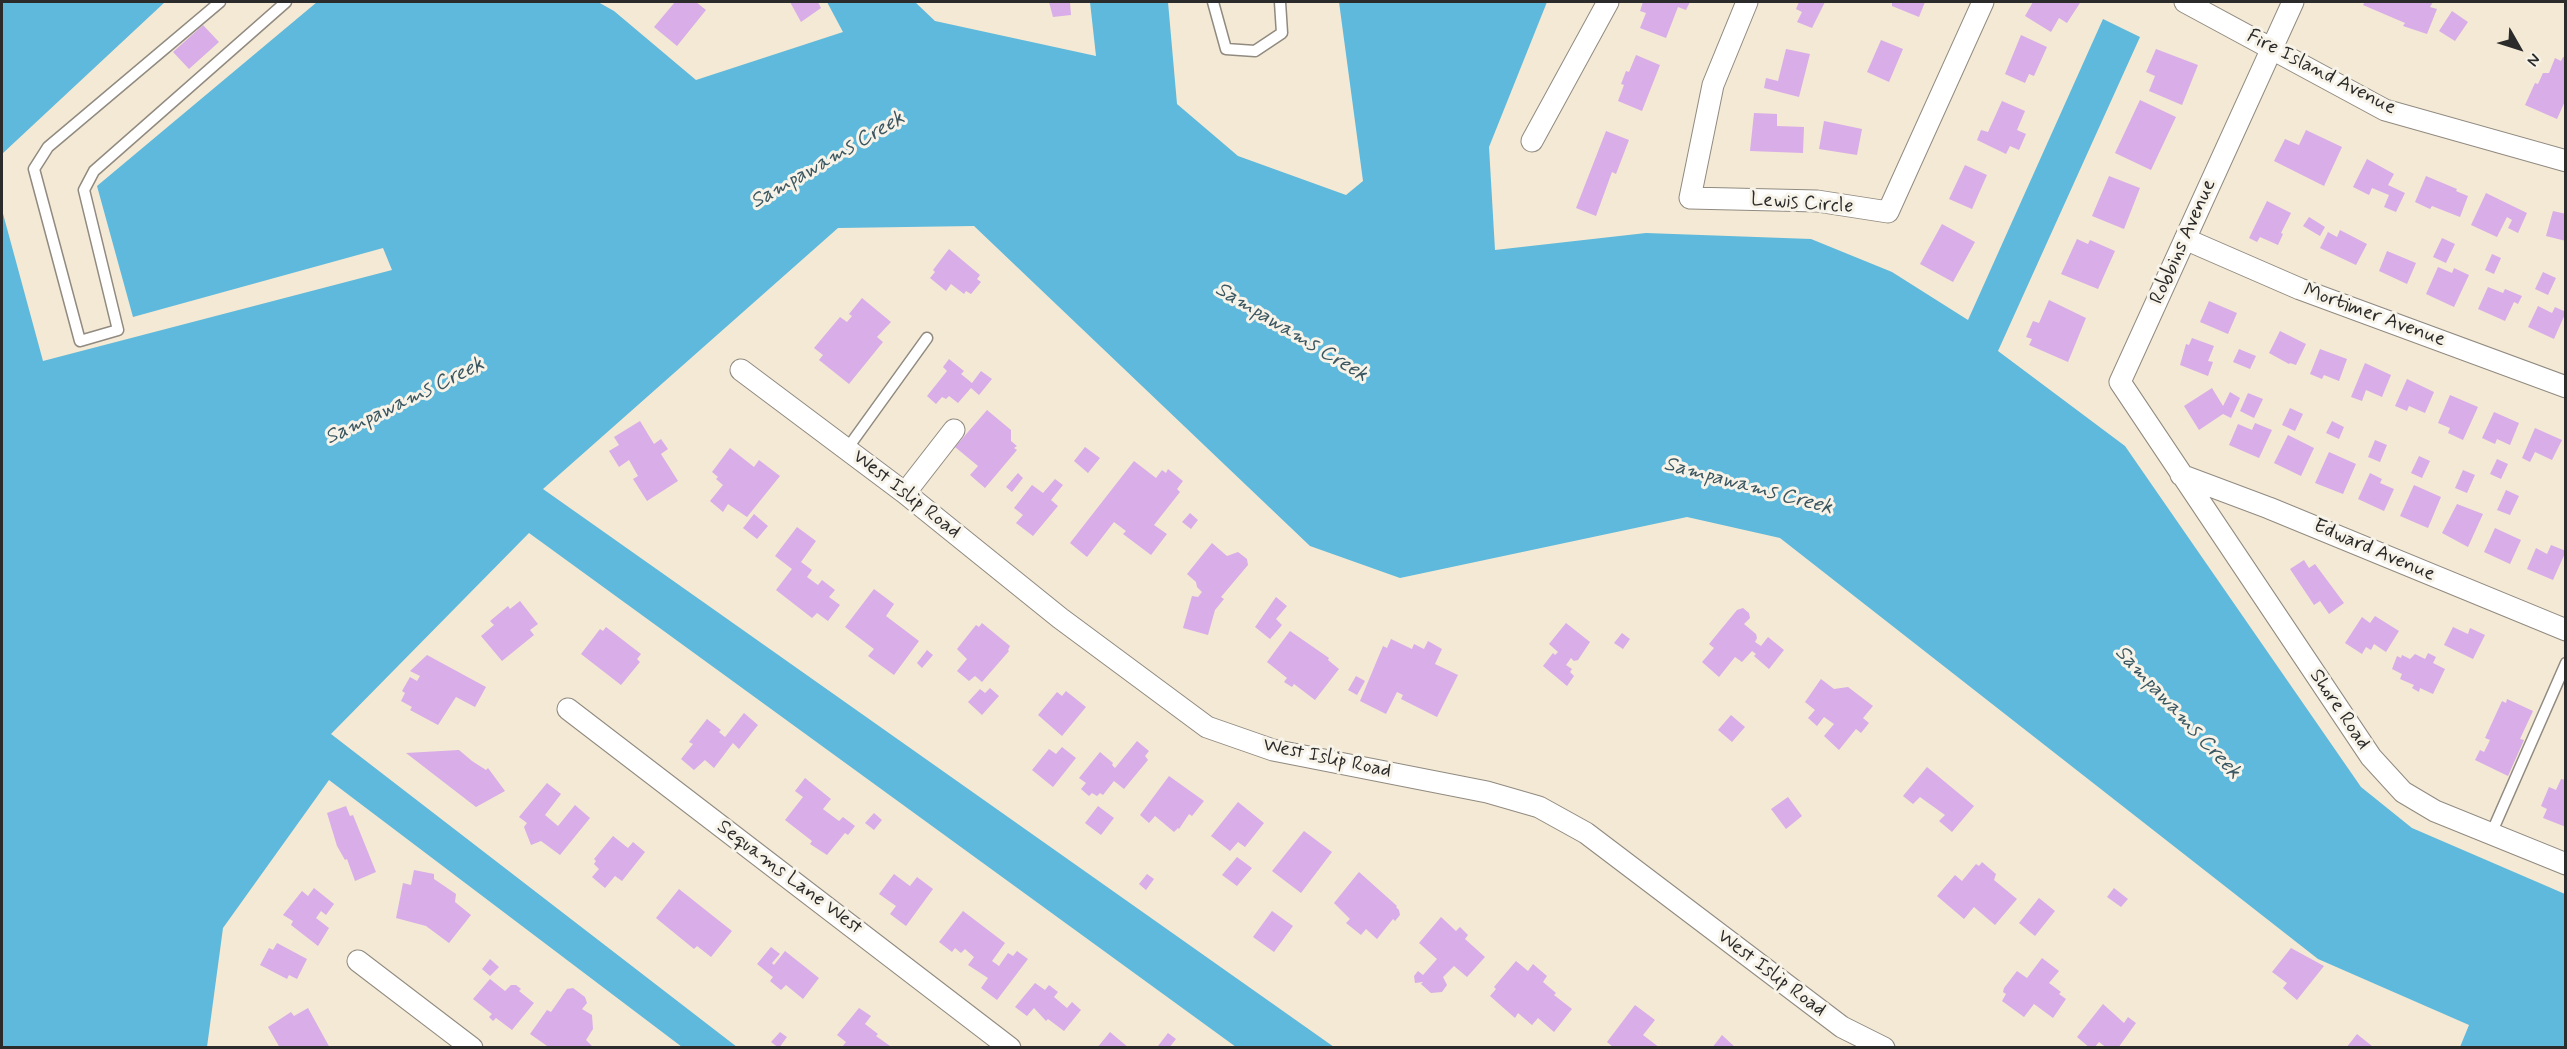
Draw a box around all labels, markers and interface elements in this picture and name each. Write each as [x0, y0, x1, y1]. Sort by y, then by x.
north arrow [2489, 18, 2549, 78]
street label: Fire Island Avenue [2242, 25, 2400, 121]
text: N [2522, 49, 2545, 70]
water label: Sampawams Creek [746, 107, 910, 215]
street label: Robbins Avenue [2146, 176, 2222, 308]
street label: Lewis Circle [1750, 188, 1854, 220]
water label: Sampawams Creek [1210, 277, 1372, 389]
street label: Mortimer Avenue [2300, 279, 2448, 353]
water label: Sampawams Creek [321, 353, 489, 451]
street label: West Islip Road [847, 445, 965, 545]
water label: Sampawams Creek [1661, 452, 1835, 522]
street label: Edward Avenue [2310, 515, 2438, 587]
water label: Sampawams Creek [2109, 641, 2245, 785]
street label: Shore Road [2303, 665, 2375, 755]
street label: West Islip Road [1261, 734, 1393, 784]
street label: Sequams Lane West [712, 815, 866, 941]
street label: West Islip Road [1712, 925, 1830, 1023]

